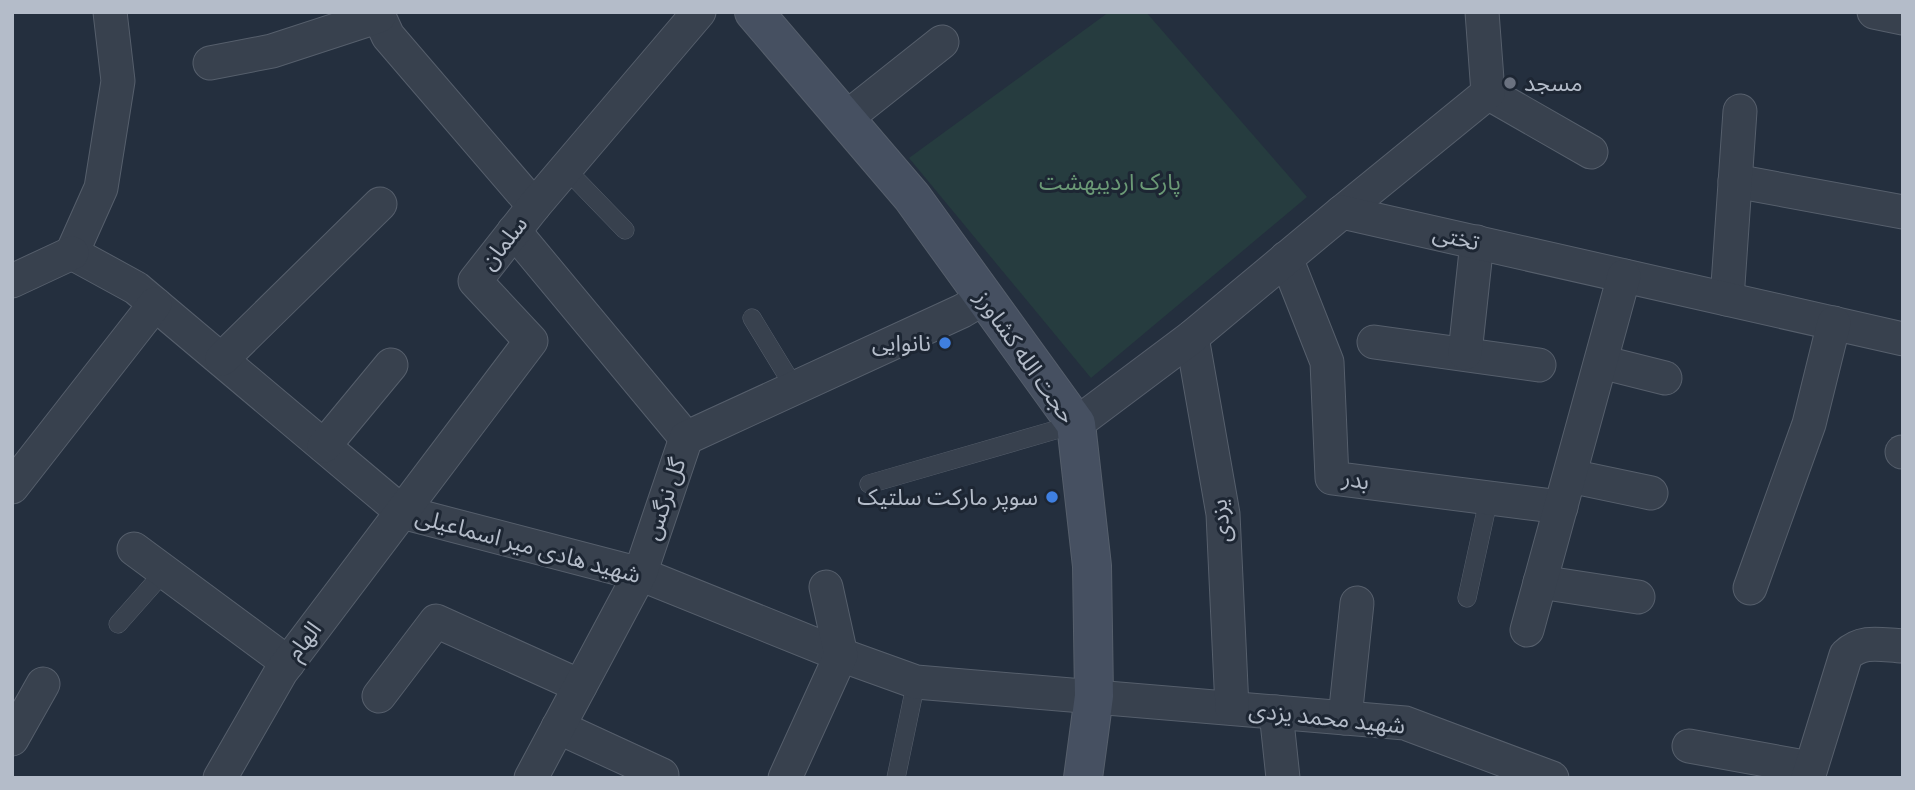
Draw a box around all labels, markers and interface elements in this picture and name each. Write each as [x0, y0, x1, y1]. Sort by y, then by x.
place label: مسجد [1524, 70, 1583, 97]
marker: مسجد [1502, 75, 1518, 91]
park label: پارک اردیبهشت [1039, 169, 1181, 197]
street label: سلمان [475, 211, 533, 275]
street label: تختی [1430, 220, 1482, 256]
street label: حجت الله کشاورز [969, 284, 1081, 429]
place label: نانوایی [872, 330, 931, 357]
marker: نانوایی [937, 335, 953, 351]
street label: گل نرگس [638, 454, 692, 543]
street label: بدر [1339, 464, 1372, 496]
place label: سوپر مارکت سلتیک [857, 484, 1038, 512]
marker: سوپر مارکت سلتیک [1044, 489, 1060, 505]
street label: یزدی [1205, 498, 1237, 544]
street label: شهید هادی میر اسماعیلی [412, 503, 644, 589]
street label: الهام [281, 617, 330, 668]
street label: شهید محمد یزدی [1247, 696, 1407, 740]

